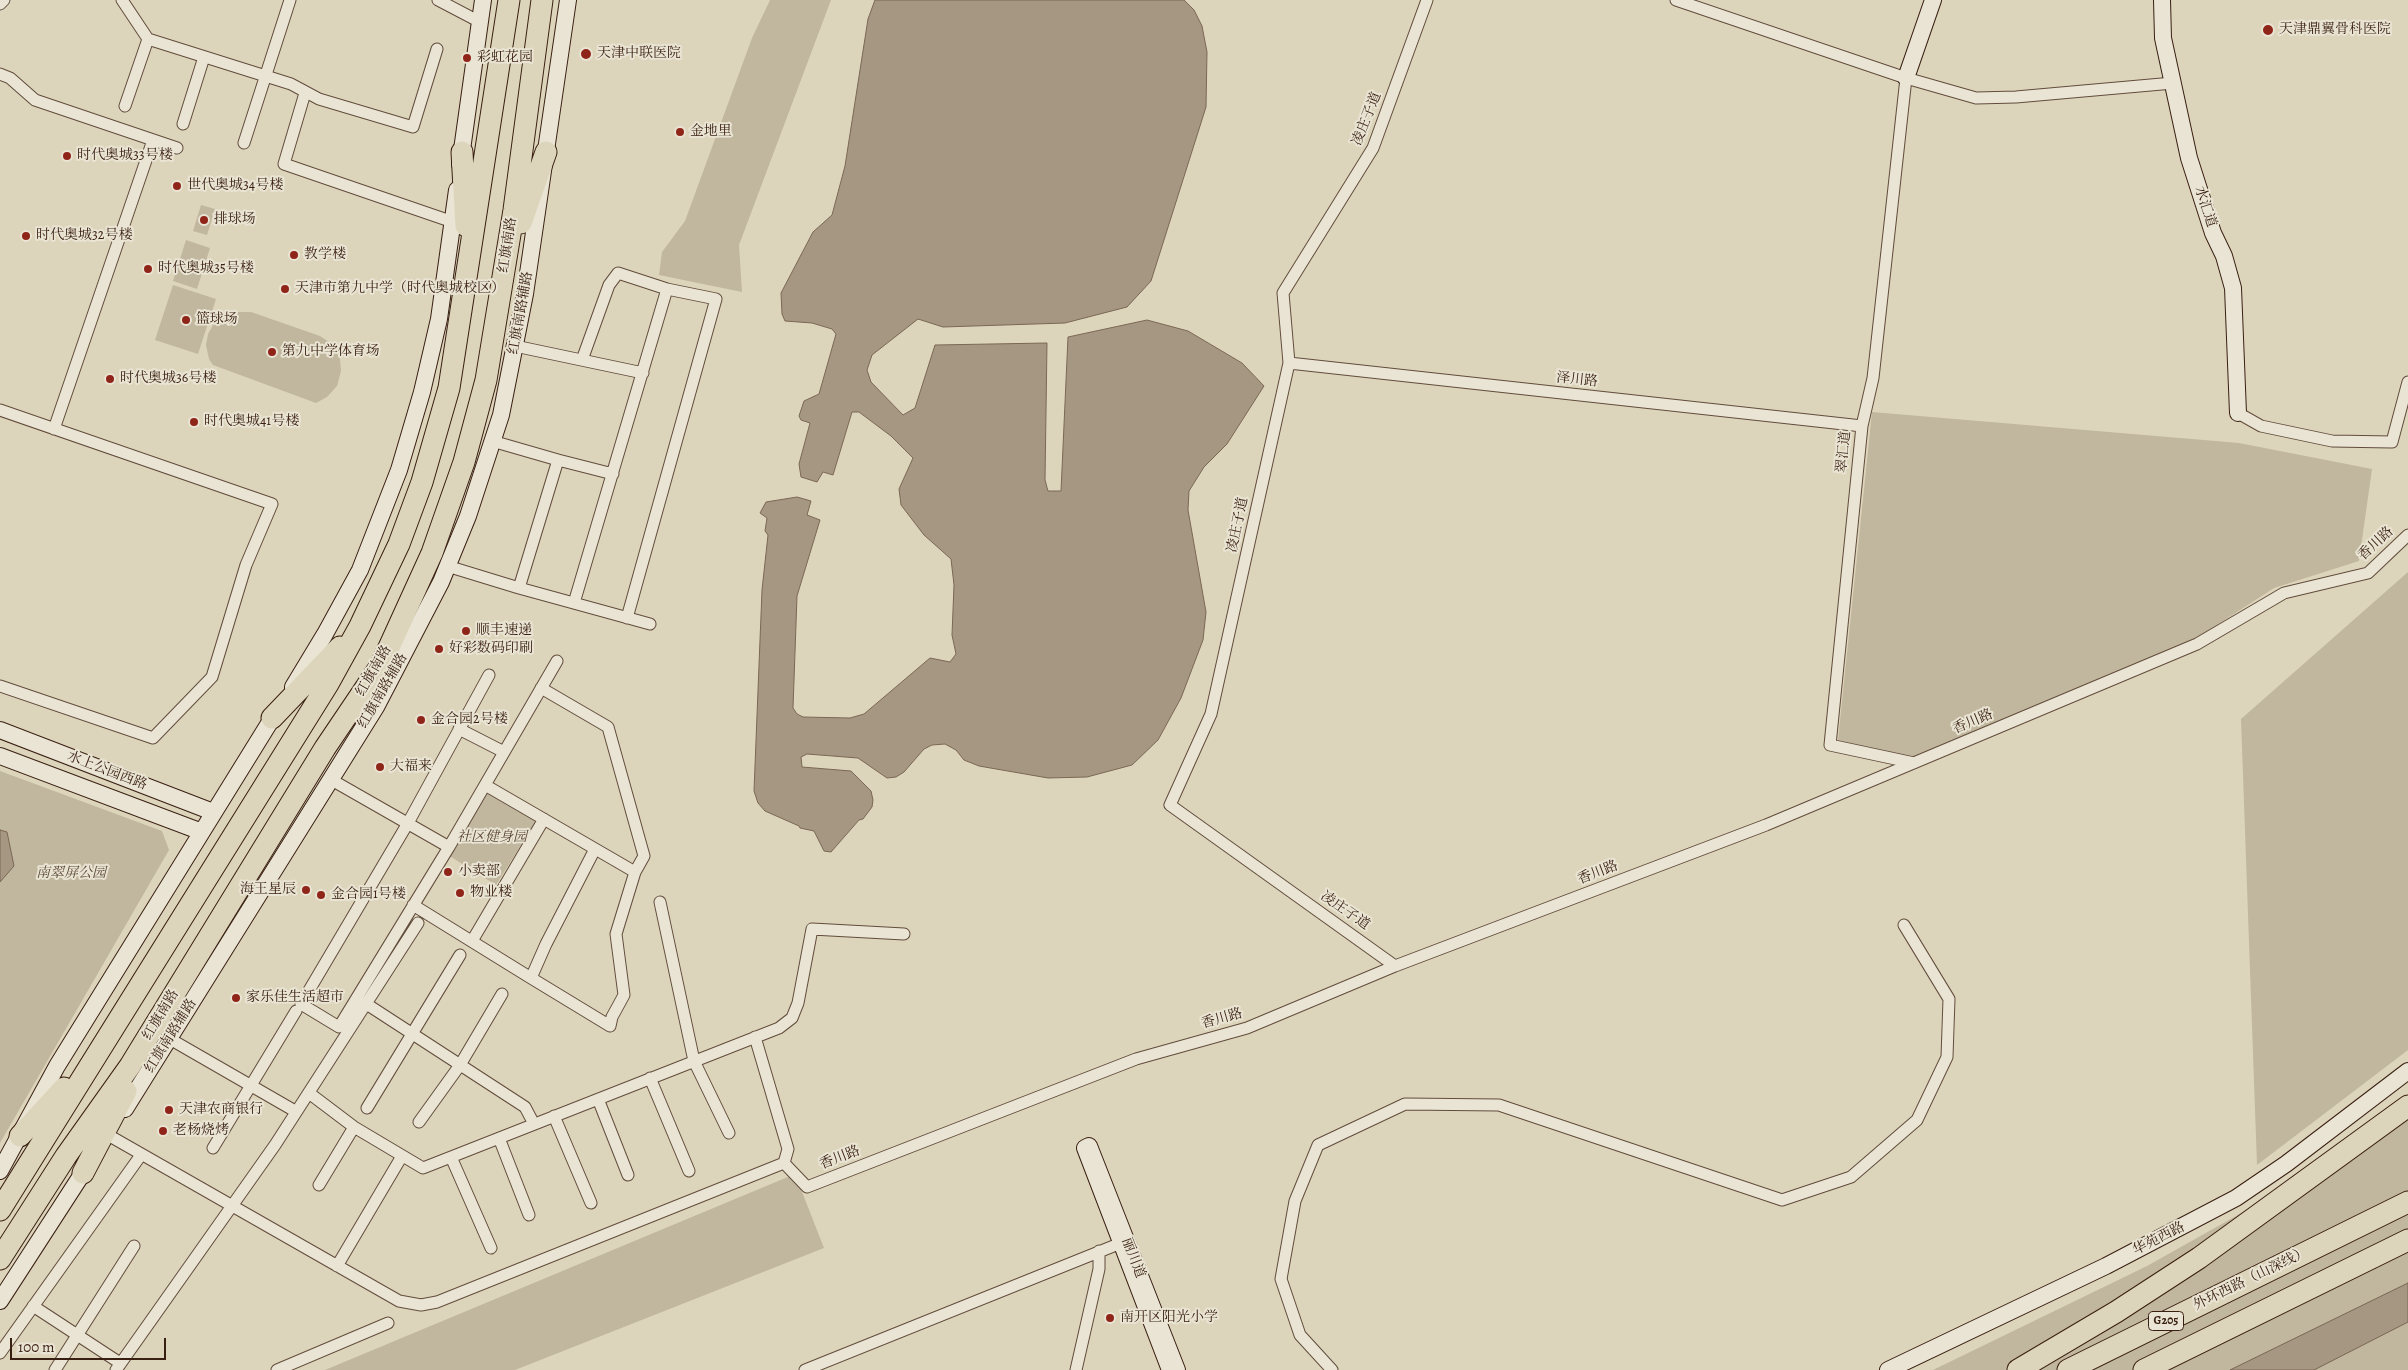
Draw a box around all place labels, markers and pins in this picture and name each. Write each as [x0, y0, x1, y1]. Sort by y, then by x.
place label: 天津鼎翼骨科医院 [2279, 22, 2391, 38]
marker: 天津鼎翼骨科医院 [2261, 23, 2275, 37]
place label: 天津中联医院 [597, 46, 681, 62]
marker: 天津中联医院 [579, 47, 593, 61]
place label: 彩虹花园 [477, 50, 533, 66]
marker: 彩虹花园 [461, 52, 473, 64]
place label: 金地里 [690, 124, 732, 140]
marker: 金地里 [674, 126, 686, 138]
place label: 时代奥城33号楼 [77, 148, 173, 164]
marker: 时代奥城33号楼 [61, 150, 73, 162]
place label: 世代奥城34号楼 [187, 178, 283, 194]
marker: 世代奥城34号楼 [171, 180, 183, 192]
place label: 排球场 [214, 212, 256, 228]
marker: 排球场 [198, 214, 210, 226]
place label: 时代奥城32号楼 [36, 228, 132, 244]
marker: 时代奥城32号楼 [20, 230, 32, 242]
place label: 教学楼 [304, 247, 346, 263]
marker: 教学楼 [288, 249, 300, 261]
place label: 时代奥城35号楼 [158, 261, 254, 277]
marker: 时代奥城35号楼 [142, 263, 154, 275]
place label: 天津市第九中学（时代奥城校区） [295, 281, 505, 297]
marker: 天津市第九中学（时代奥城校区） [279, 283, 291, 295]
place label: 篮球场 [196, 312, 238, 328]
marker: 篮球场 [180, 314, 192, 326]
place label: 第九中学体育场 [282, 344, 380, 360]
marker: 第九中学体育场 [266, 346, 278, 358]
place label: 时代奥城36号楼 [120, 371, 216, 387]
marker: 时代奥城36号楼 [104, 373, 116, 385]
place label: 时代奥城41号楼 [204, 414, 299, 430]
marker: 时代奥城41号楼 [188, 416, 200, 428]
place label: 顺丰速递 [476, 623, 532, 639]
marker: 顺丰速递 [460, 625, 472, 637]
place label: 好彩数码印刷 [449, 641, 533, 657]
marker: 好彩数码印刷 [433, 643, 445, 655]
place label: 金合园2号楼 [431, 712, 508, 728]
marker: 金合园2号楼 [415, 714, 427, 726]
place label: 大福来 [390, 759, 432, 775]
marker: 大福来 [374, 761, 386, 773]
place label: 小卖部 [458, 864, 500, 880]
marker: 小卖部 [442, 866, 454, 878]
place label: 海王星辰 [240, 882, 296, 898]
marker: 海王星辰 [300, 884, 312, 896]
place label: 物业楼 [470, 885, 512, 901]
place label: 金合园1号楼 [331, 887, 406, 903]
marker: 物业楼 [454, 887, 466, 899]
marker: 金合园1号楼 [315, 889, 327, 901]
place label: 家乐佳生活超市 [246, 990, 344, 1006]
marker: 家乐佳生活超市 [230, 992, 242, 1004]
place label: 天津农商银行 [179, 1102, 263, 1118]
marker: 天津农商银行 [163, 1104, 175, 1116]
place label: 老杨烧烤 [173, 1123, 229, 1139]
marker: 老杨烧烤 [157, 1125, 169, 1137]
place label: 南开区阳光小学 [1120, 1310, 1218, 1326]
marker: 南开区阳光小学 [1104, 1312, 1116, 1324]

